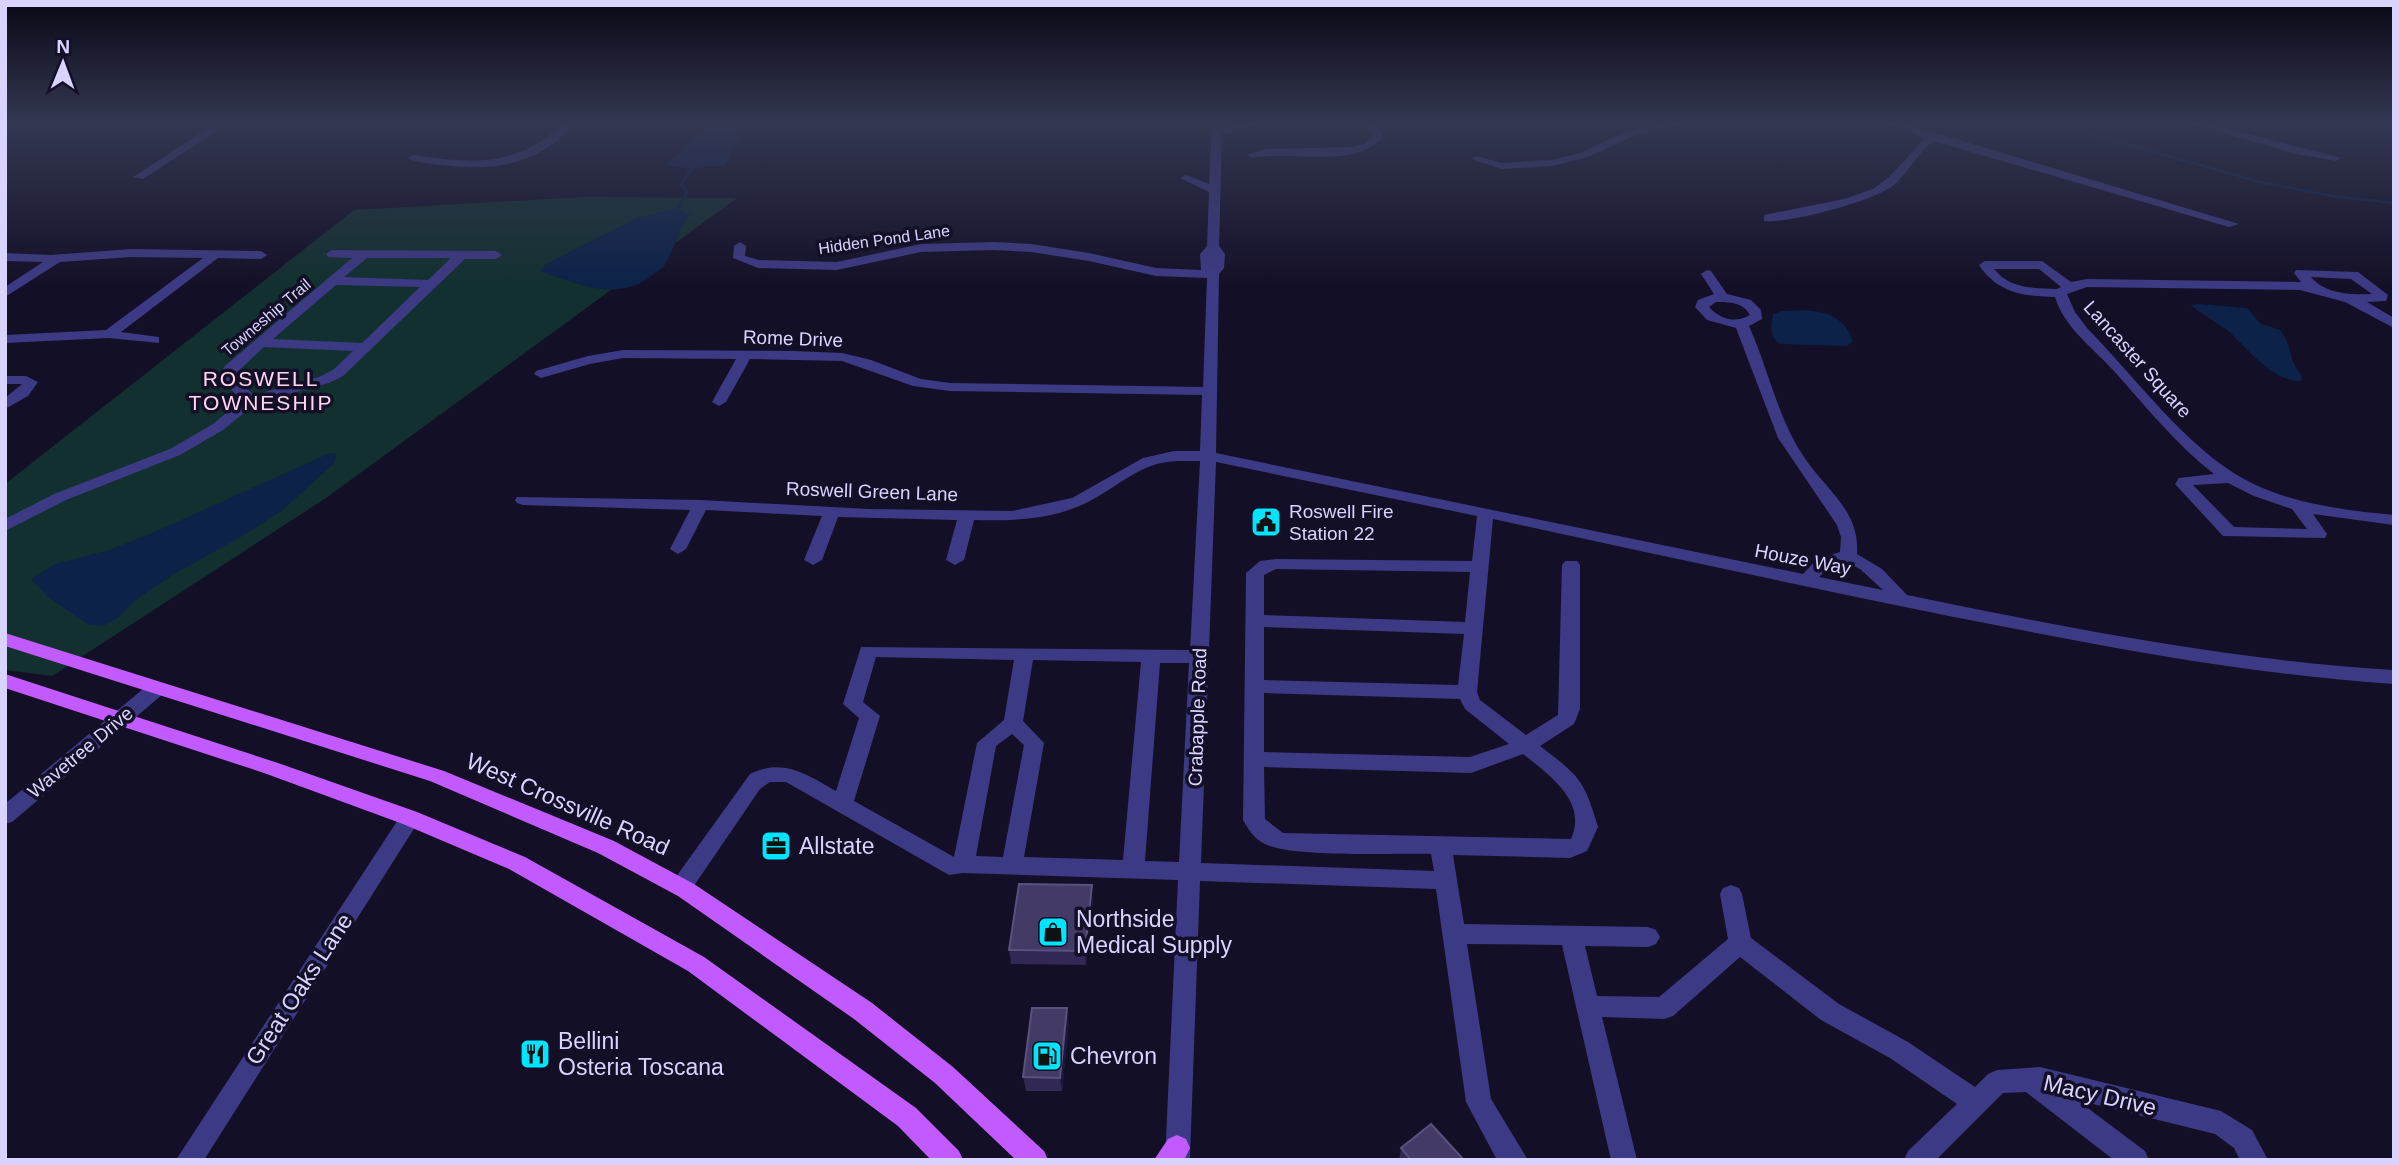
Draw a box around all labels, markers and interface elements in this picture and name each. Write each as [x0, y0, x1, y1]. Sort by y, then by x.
north arrow [28, 28, 98, 98]
text: N [56, 36, 70, 57]
street label: Hidden Pond Lane [817, 222, 951, 257]
street label: Towneship Trail [219, 275, 314, 359]
street label: Lancaster Square [2080, 297, 2196, 422]
street label: Rome Drive [742, 326, 843, 351]
district label: ROSWELL TOWNESHIP [189, 367, 333, 414]
street label: Roswell Green Lane [786, 478, 958, 505]
place label: Roswell Fire Station 22 [1289, 501, 1394, 544]
public building icon: Roswell Fire Station 22 [1249, 505, 1283, 539]
street label: Houze Way [1753, 540, 1853, 579]
street label: Crabapple Road [1185, 648, 1210, 787]
street label: Wavetree Drive [24, 702, 137, 802]
street label: West Crossville Road [462, 748, 674, 860]
office icon: Allstate [759, 829, 793, 863]
place label: Allstate [799, 833, 874, 859]
place label: Northside Medical Supply [1076, 906, 1232, 958]
street label: Great Oaks Lane [240, 908, 358, 1070]
shop icon: Northside Medical Supply [1036, 915, 1070, 949]
place label: Bellini Osteria Toscana [558, 1028, 724, 1080]
restaurant icon: Bellini Osteria Toscana [518, 1037, 552, 1071]
fuel station icon: Chevron [1030, 1039, 1064, 1073]
place label: Chevron [1070, 1043, 1157, 1069]
street label: Macy Drive [2041, 1069, 2159, 1121]

